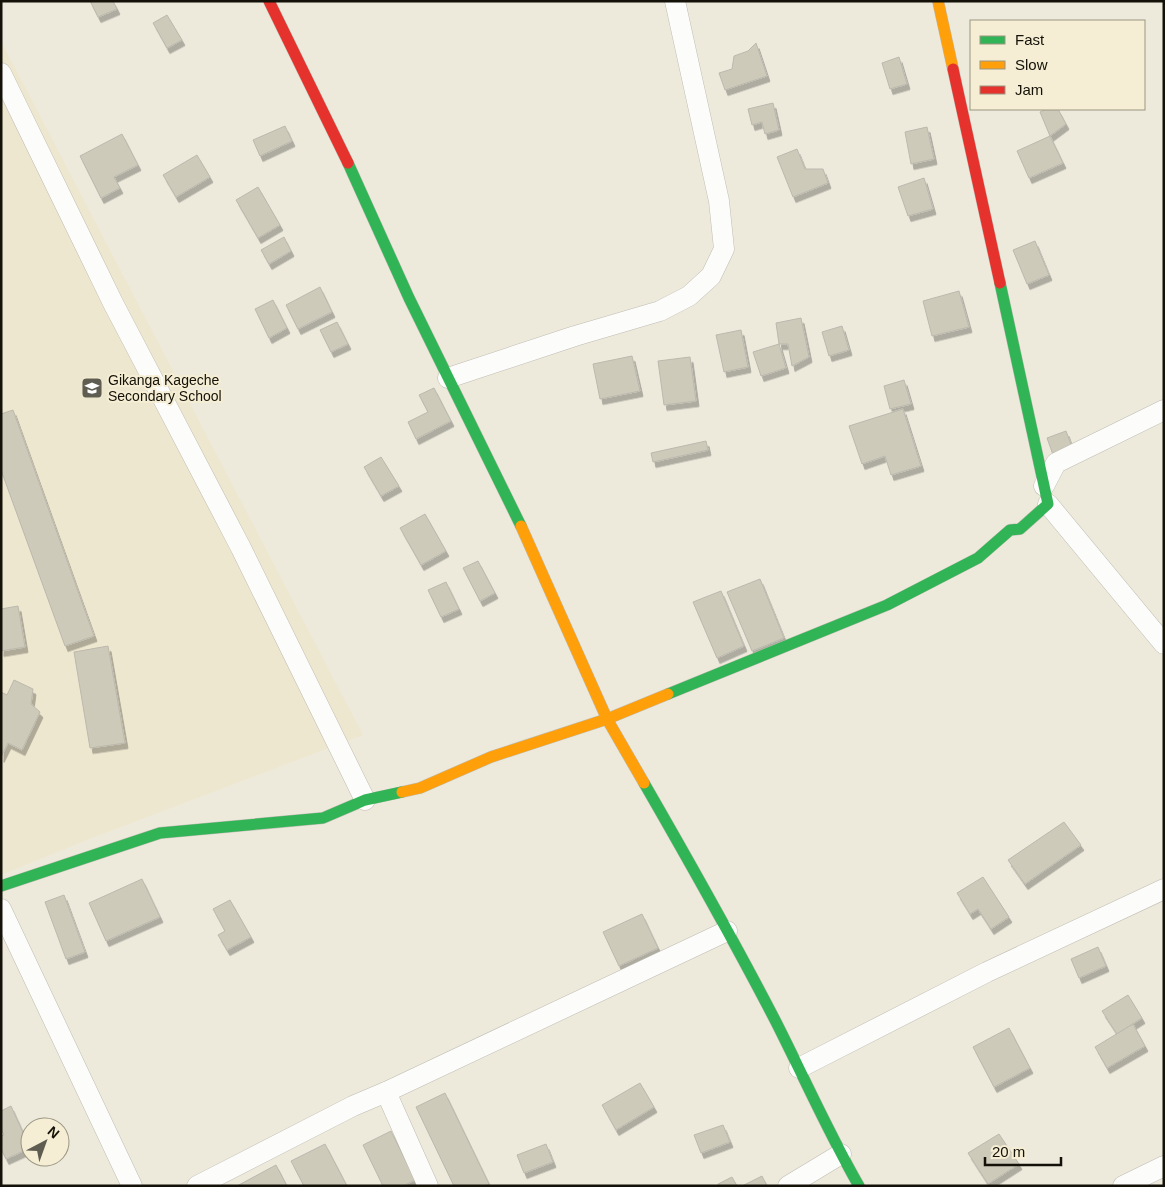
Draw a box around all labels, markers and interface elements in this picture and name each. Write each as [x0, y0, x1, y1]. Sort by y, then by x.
legend [970, 20, 1145, 110]
text: Fast [1015, 31, 1045, 48]
text: Slow [1015, 56, 1048, 73]
text: Jam [1015, 81, 1043, 98]
place label: Gikanga Kageche Secondary School [108, 372, 222, 404]
school or university icon: Gikanga Kageche Secondary School [80, 376, 104, 400]
north arrow [20, 1117, 70, 1167]
text: N [44, 1123, 63, 1142]
scale bar [985, 1134, 1061, 1166]
text: 20 m [992, 1143, 1025, 1160]

